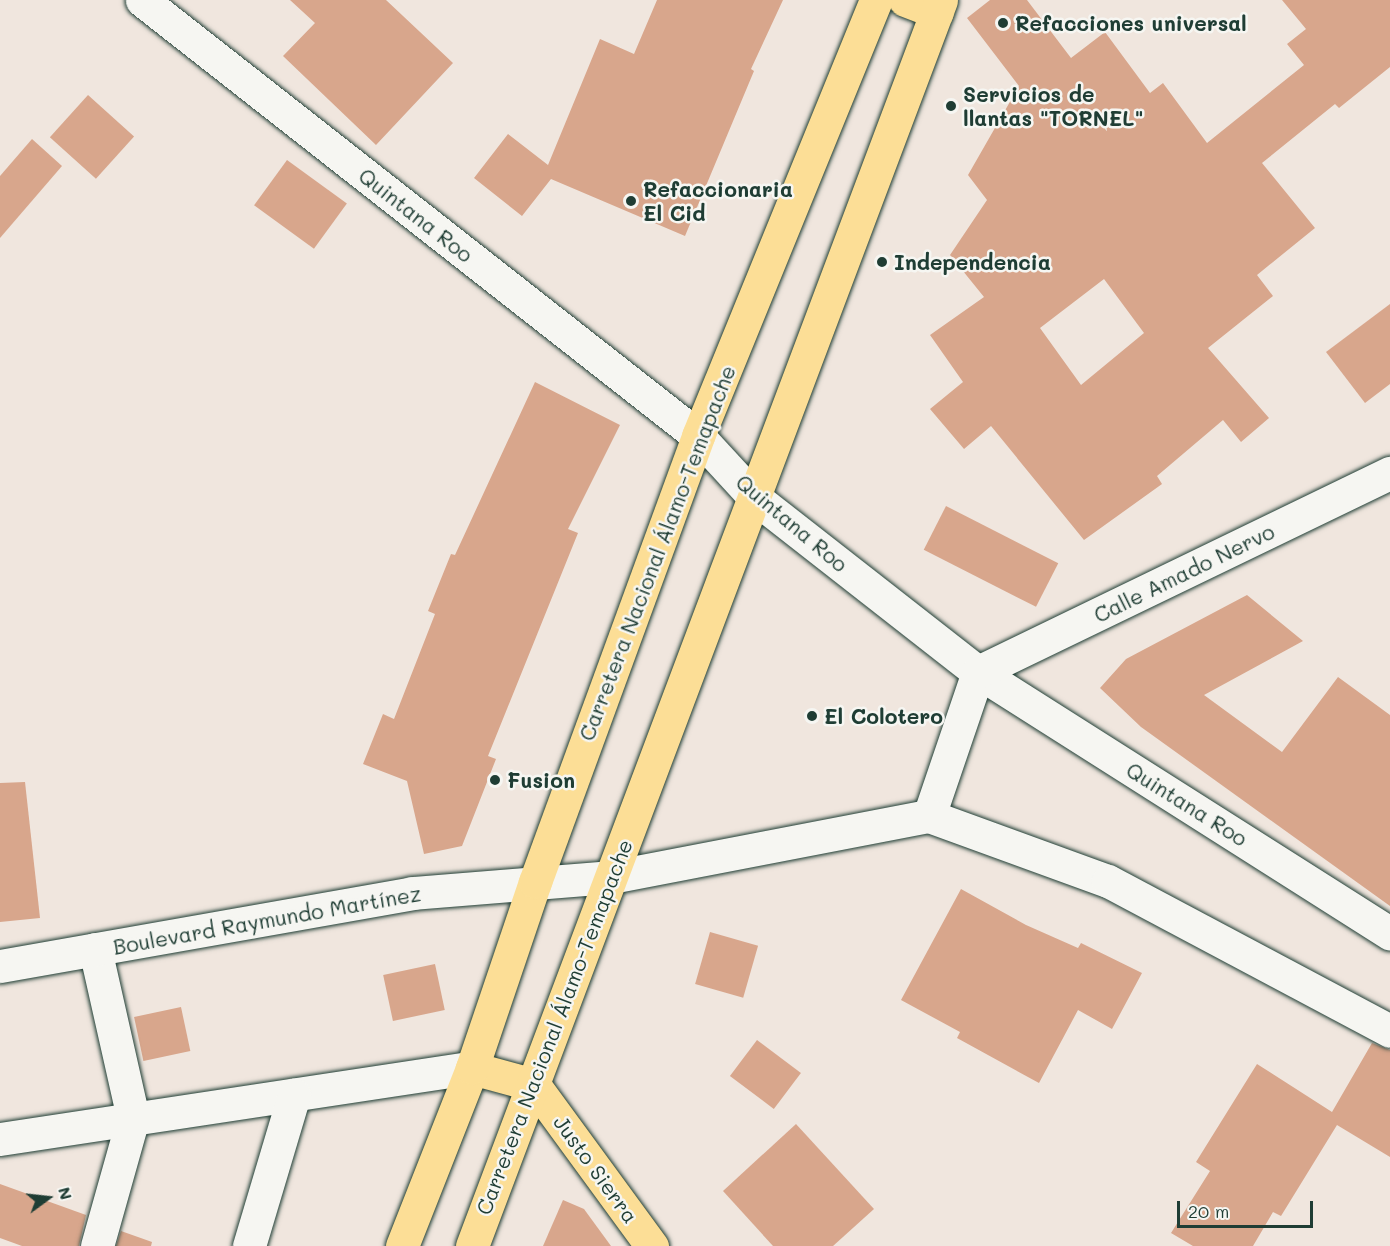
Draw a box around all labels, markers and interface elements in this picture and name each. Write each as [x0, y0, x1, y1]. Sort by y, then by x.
place label: Refacciones universal [1015, 10, 1247, 36]
marker: Refacciones universal [996, 16, 1010, 30]
place label: Servicios de llantas "TORNEL" [963, 81, 1144, 131]
marker: Servicios de llantas "TORNEL" [944, 99, 958, 113]
street label: Quintana Roo [354, 163, 478, 267]
place label: Refaccionaria El Cid [643, 176, 793, 226]
marker: Refaccionaria El Cid [624, 194, 638, 208]
place label: Independencia [894, 249, 1051, 275]
marker: Independencia [875, 255, 889, 269]
street label: Carretera Nacional Álamo-Temapache [574, 362, 740, 744]
street label: Quintana Roo [731, 469, 853, 577]
street label: Calle Amado Nervo [1090, 518, 1278, 628]
place label: El Colotero [824, 703, 943, 729]
marker: El Colotero [805, 709, 819, 723]
street label: Quintana Roo [1122, 757, 1252, 851]
place label: Fusion [507, 767, 575, 793]
marker: Fusion [488, 773, 502, 787]
street label: Carretera Nacional Álamo-Temapache [471, 836, 637, 1218]
street label: Boulevard Raymundo Martínez [111, 880, 423, 960]
street label: Justo Sierra [548, 1110, 644, 1228]
north arrow [18, 1168, 78, 1228]
text: N [54, 1185, 78, 1202]
scale bar [1180, 1189, 1316, 1227]
text: 20 m [1188, 1199, 1229, 1223]

